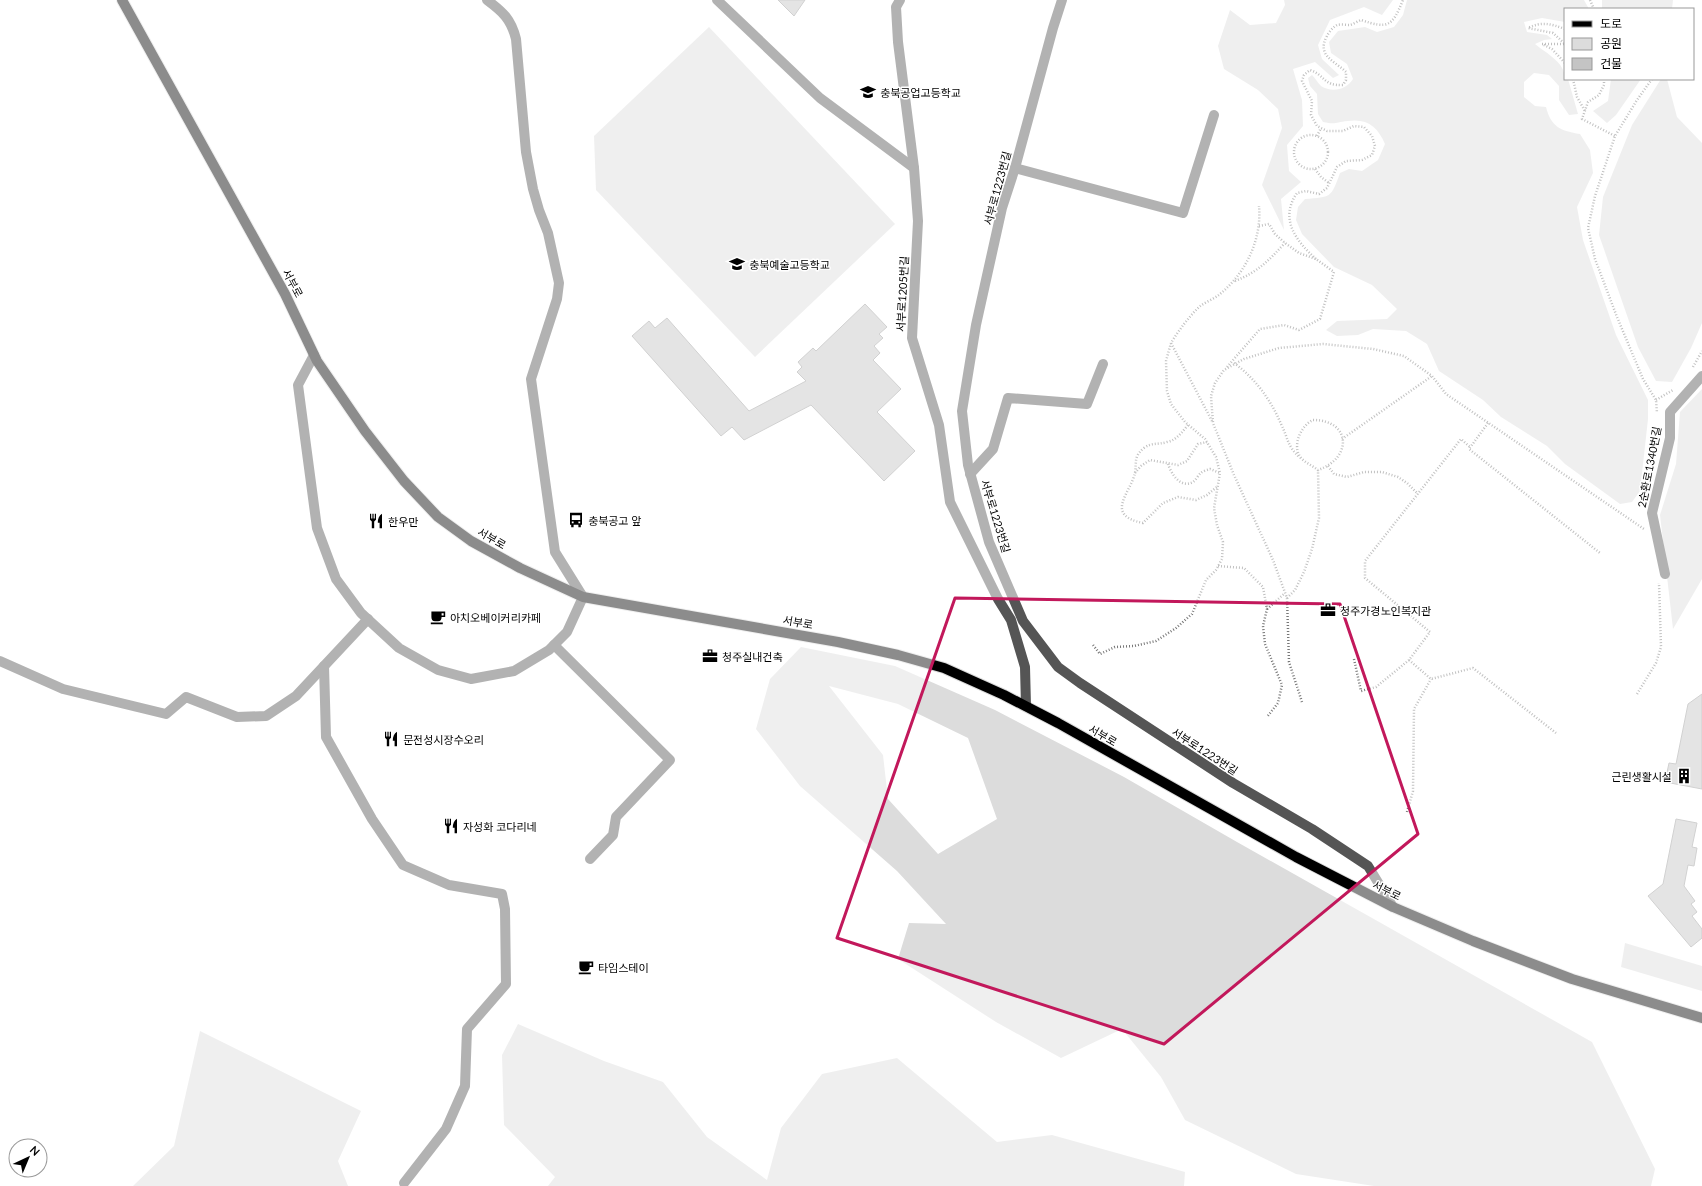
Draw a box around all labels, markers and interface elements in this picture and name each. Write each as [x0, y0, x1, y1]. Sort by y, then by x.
legend [1564, 8, 1694, 80]
text: 도로 [1600, 16, 1622, 31]
text: 공원 [1600, 36, 1622, 51]
text: 건물 [1600, 56, 1622, 71]
school or university icon: 충북공업고등학교 [859, 83, 877, 101]
place label: 충북공업고등학교 [880, 86, 961, 99]
street label: 서부로1223번길 [981, 150, 1013, 226]
school or university icon: 충북예술고등학교 [728, 255, 746, 273]
street label: 서부로1205번길 [894, 256, 910, 332]
place label: 충북예술고등학교 [749, 258, 830, 271]
street label: 서부로 [280, 267, 306, 299]
street label: 2순환로1340번길 [1635, 425, 1663, 509]
street label: 서부로1223번길 [979, 478, 1013, 554]
bus stop icon: 충북공고 앞 [567, 511, 585, 529]
restaurant icon: 한우만 [367, 512, 385, 530]
place label: 충북공고 앞 [588, 514, 641, 527]
place label: 한우만 [388, 515, 418, 528]
street label: 서부로 [476, 525, 508, 551]
office icon: 청주가경노인복지관 [1319, 601, 1337, 619]
place label: 청주가경노인복지관 [1340, 604, 1431, 617]
cafe icon: 아치오베이커리카페 [429, 608, 447, 626]
place label: 아치오베이커리카페 [450, 611, 541, 624]
street label: 서부로 [782, 613, 814, 631]
office icon: 청주실내건축 [701, 647, 719, 665]
place label: 청주실내건축 [722, 650, 783, 663]
street label: 서부로 [1087, 722, 1119, 748]
street label: 서부로1223번길 [1170, 725, 1240, 777]
restaurant icon: 문전성시장수오리 [382, 730, 400, 748]
place label: 문전성시장수오리 [403, 733, 484, 746]
building icon: 근린생활시설 [1675, 767, 1693, 785]
place label: 근린생활시설 [1611, 770, 1672, 783]
restaurant icon: 자성화 코다리네 [442, 817, 460, 835]
place label: 자성화 코다리네 [463, 820, 537, 833]
street label: 서부로 [1371, 878, 1403, 902]
cafe icon: 타임스테이 [577, 958, 595, 976]
place label: 타임스테이 [598, 961, 649, 974]
north arrow [8, 1138, 48, 1178]
text: N [28, 1143, 43, 1158]

